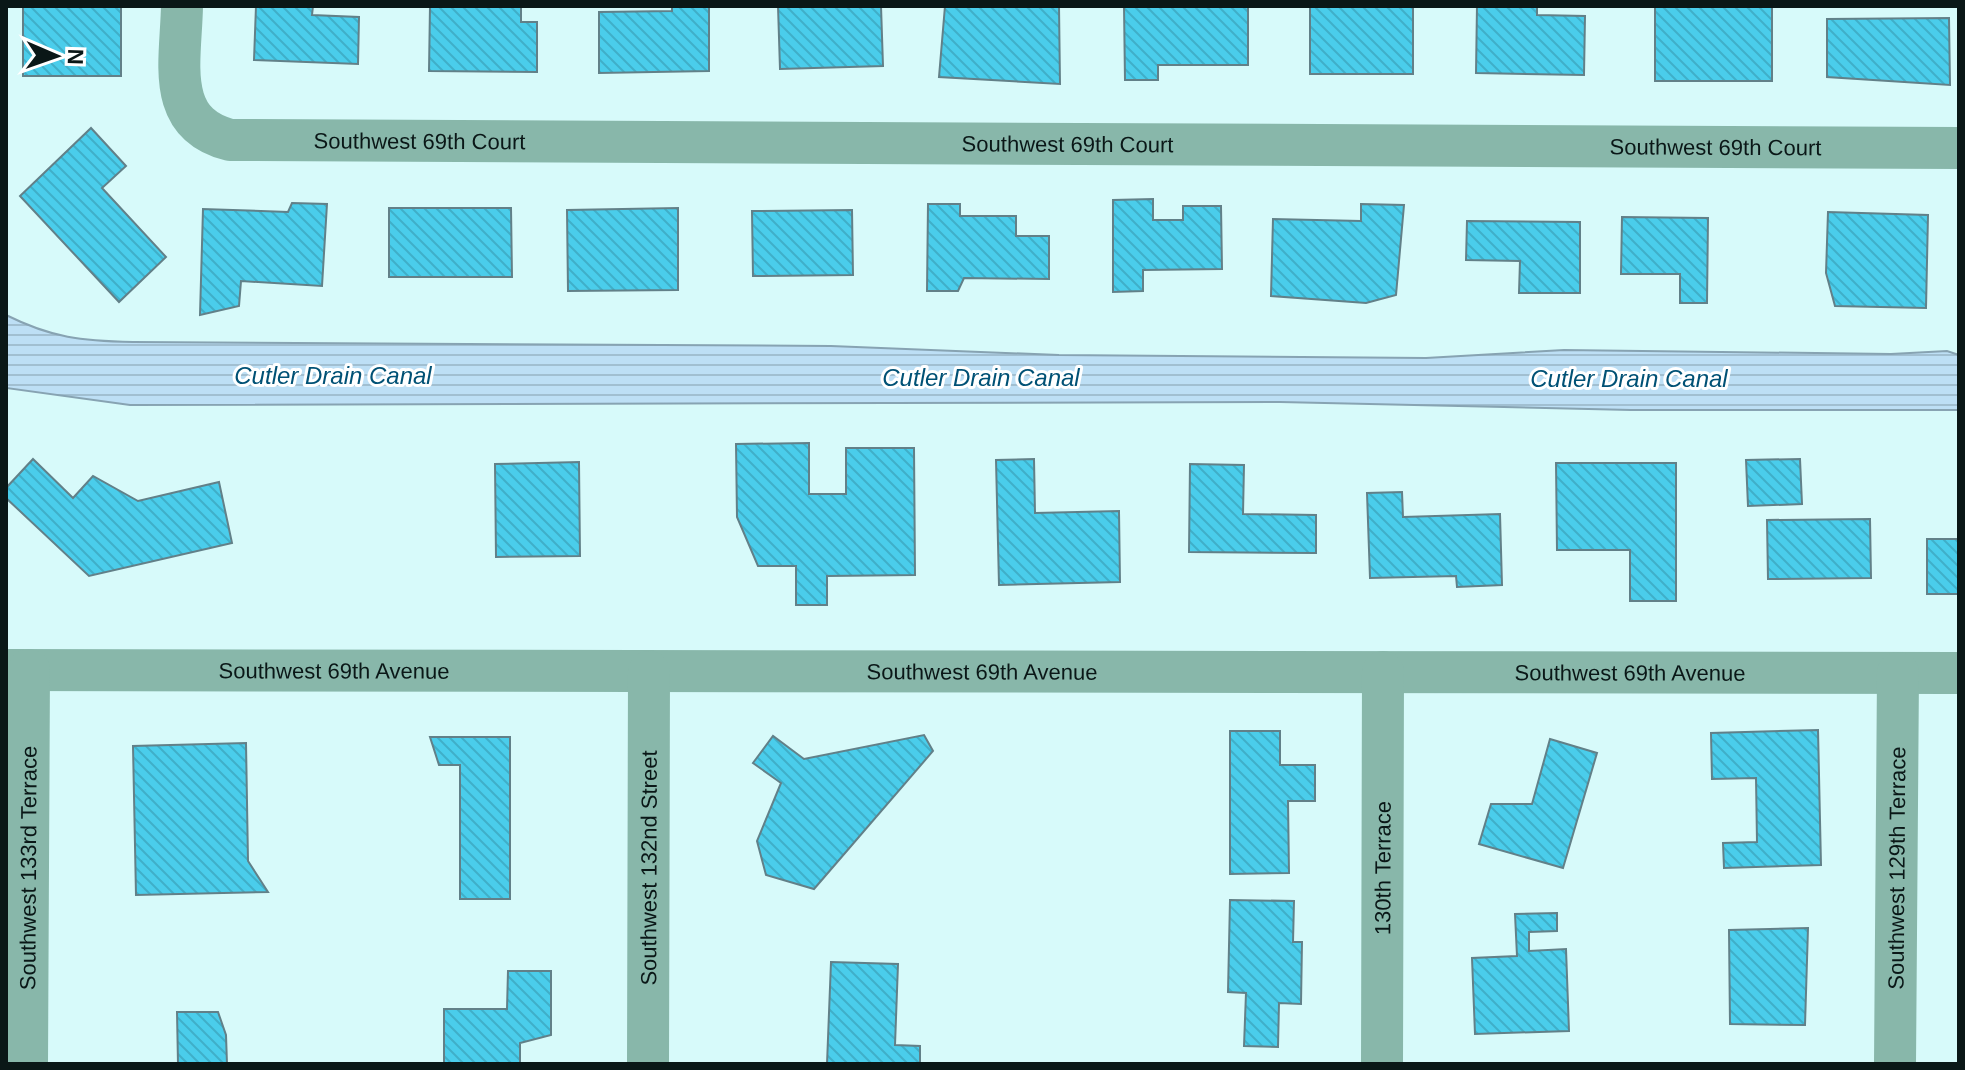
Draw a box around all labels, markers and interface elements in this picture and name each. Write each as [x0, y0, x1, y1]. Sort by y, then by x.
north arrow [16, 16, 96, 96]
text: N [63, 48, 88, 65]
street label: Southwest 69th Court [314, 128, 525, 154]
street label: Southwest 69th Court [962, 131, 1173, 157]
street label: Southwest 69th Court [1610, 134, 1821, 160]
water label: Cutler Drain Canal [234, 362, 432, 389]
water label: Cutler Drain Canal [882, 364, 1080, 391]
water label: Cutler Drain Canal [1530, 365, 1728, 392]
street label: Southwest 69th Avenue [218, 658, 450, 683]
street label: Southwest 69th Avenue [866, 659, 1098, 684]
street label: Southwest 69th Avenue [1514, 660, 1746, 685]
street label: Southwest 133rd Terrace [15, 746, 41, 990]
street label: Southwest 129th Terrace [1883, 746, 1910, 990]
street label: Southwest 132nd Street [636, 750, 661, 986]
street label: 130th Terrace [1370, 801, 1395, 935]

